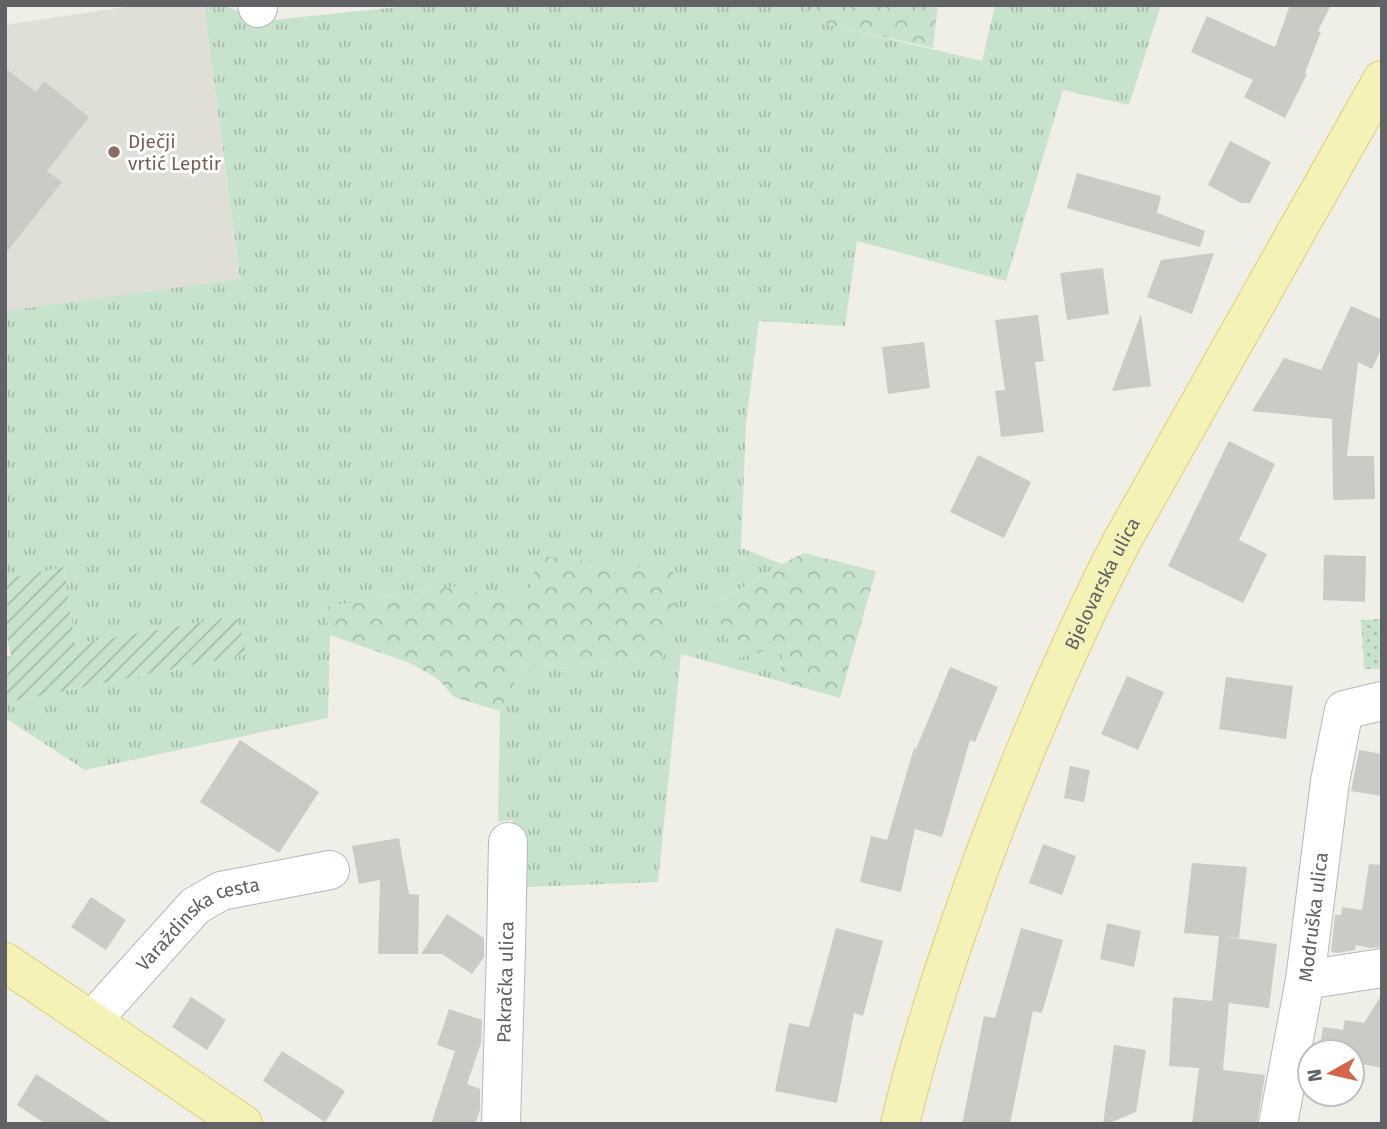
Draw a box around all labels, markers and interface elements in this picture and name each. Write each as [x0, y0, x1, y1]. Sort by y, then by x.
place label: Dječji vrtić Leptir [128, 130, 222, 175]
marker: Dječji vrtić Leptir [106, 144, 122, 160]
street label: Bjelovarska ulica [1059, 513, 1145, 653]
street label: Modruška ulica [1293, 851, 1332, 983]
street label: Varaždinska cesta [131, 872, 261, 975]
street label: Pakračka ulica [492, 921, 518, 1043]
north arrow [1296, 1038, 1366, 1108]
text: N [1302, 1067, 1327, 1083]

